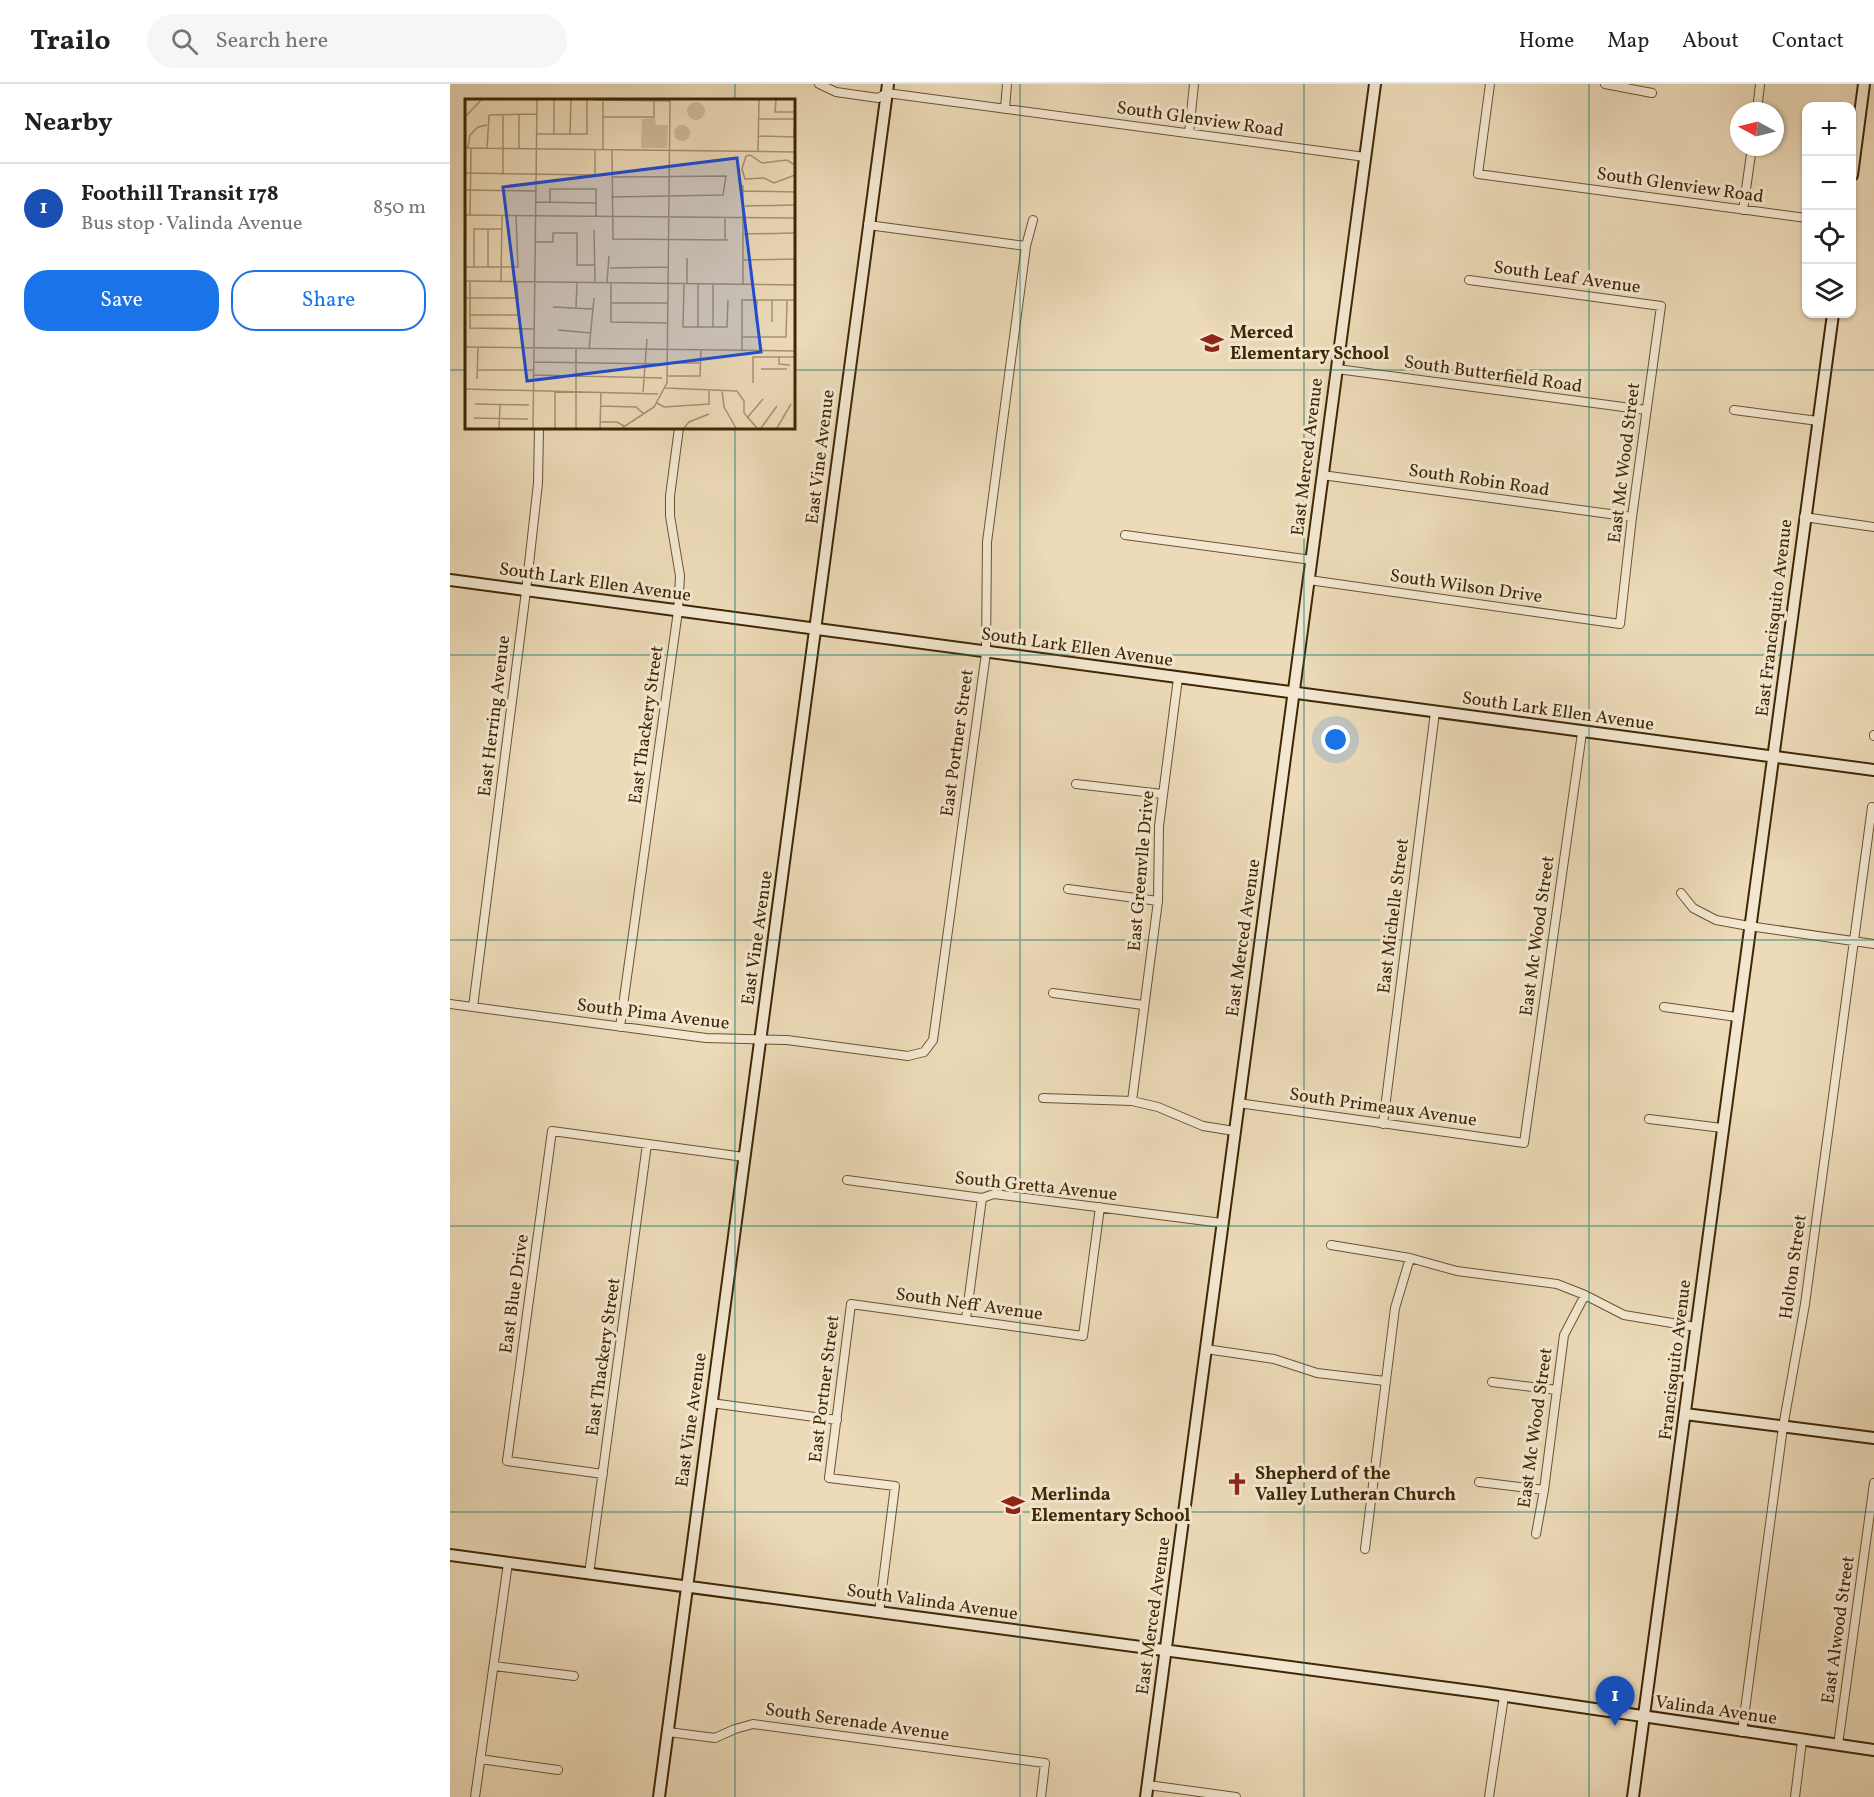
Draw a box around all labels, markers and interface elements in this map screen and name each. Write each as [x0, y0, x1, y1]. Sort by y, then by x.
search box [147, 14, 567, 68]
text: Trailo [30, 22, 111, 61]
icon: search [168, 25, 201, 58]
text: Search here [216, 26, 328, 57]
text: Home [1519, 27, 1574, 56]
text: Map [1607, 27, 1649, 56]
text: About [1682, 27, 1739, 56]
text: Contact [1772, 27, 1844, 56]
street label: South Glenview Road [1115, 96, 1285, 144]
inset map [465, 99, 795, 429]
north arrow [1730, 102, 1784, 156]
map controls [1802, 102, 1856, 318]
button: + [1802, 102, 1856, 156]
text: Nearby [24, 105, 113, 141]
button: − [1802, 156, 1856, 210]
street label: South Glenview Road [1595, 162, 1765, 210]
text: Foothill Transit 178 [81, 179, 279, 210]
text: 1 [39, 194, 48, 222]
text: 850 m [373, 194, 426, 222]
text: Bus stop · Valinda Avenue [81, 210, 303, 238]
button: locate [1802, 210, 1856, 264]
street label: South Leaf Avenue [1492, 255, 1642, 301]
button: layers [1802, 264, 1856, 318]
button: Save [24, 270, 219, 331]
button: Share [231, 270, 426, 331]
place label: Merced Elementary School [1230, 321, 1390, 367]
school or university icon: Merced Elementary School [1199, 330, 1225, 356]
street label: South Butterfield Road [1402, 350, 1584, 400]
street label: East Merced Avenue [1286, 377, 1330, 537]
street label: East Mc Wood Street [1603, 381, 1647, 545]
street label: East Vine Avenue [800, 388, 842, 526]
street label: South Robin Road [1407, 459, 1551, 503]
street label: East Francisquito Avenue [1750, 518, 1800, 718]
street label: South Lark Ellen Avenue [497, 557, 693, 609]
street label: South Wilson Drive [1388, 564, 1544, 610]
street label: South Lark Ellen Avenue [979, 622, 1175, 674]
street label: East Herring Avenue [473, 634, 517, 798]
street label: East Thackery Street [623, 644, 671, 806]
street label: East Portner Street [935, 668, 981, 818]
street label: South Lark Ellen Avenue [1460, 686, 1656, 738]
your location [1321, 725, 1350, 754]
street label: East Greenvlle Drive [1123, 789, 1161, 953]
street label: East Michelle Street [1372, 837, 1416, 995]
street label: East Mc Wood Street [1514, 854, 1562, 1018]
street label: East Merced Avenue [1221, 857, 1267, 1019]
street label: East Vine Avenue [736, 869, 780, 1007]
street label: South Pima Avenue [575, 993, 731, 1037]
street label: South Primeaux Avenue [1288, 1082, 1478, 1134]
street label: South Gretta Avenue [953, 1166, 1119, 1208]
street label: Holton Street [1774, 1213, 1814, 1321]
street label: East Blue Drive [494, 1233, 536, 1355]
street label: East Thackery Street [580, 1276, 628, 1438]
street label: Francisquito Avenue [1654, 1278, 1698, 1442]
street label: South Neff Avenue [894, 1282, 1044, 1328]
street label: East Portner Street [804, 1314, 846, 1464]
street label: East Mc Wood Street [1512, 1346, 1560, 1510]
street label: East Vine Avenue [670, 1351, 714, 1489]
place label: Shepherd of the Valley Lutheran Church [1255, 1462, 1456, 1508]
church icon: Shepherd of the Valley Lutheran Church [1224, 1471, 1250, 1497]
place label: Merlinda Elementary School [1031, 1483, 1191, 1529]
school or university icon: Merlinda Elementary School [1000, 1492, 1026, 1518]
street label: East Merced Avenue [1131, 1535, 1177, 1697]
street label: East Alwood Street [1816, 1554, 1862, 1706]
street label: South Valinda Avenue [845, 1579, 1019, 1627]
pin: 1 [1596, 1676, 1634, 1726]
street label: Valinda Avenue [1653, 1690, 1779, 1732]
street label: South Serenade Avenue [763, 1698, 951, 1748]

